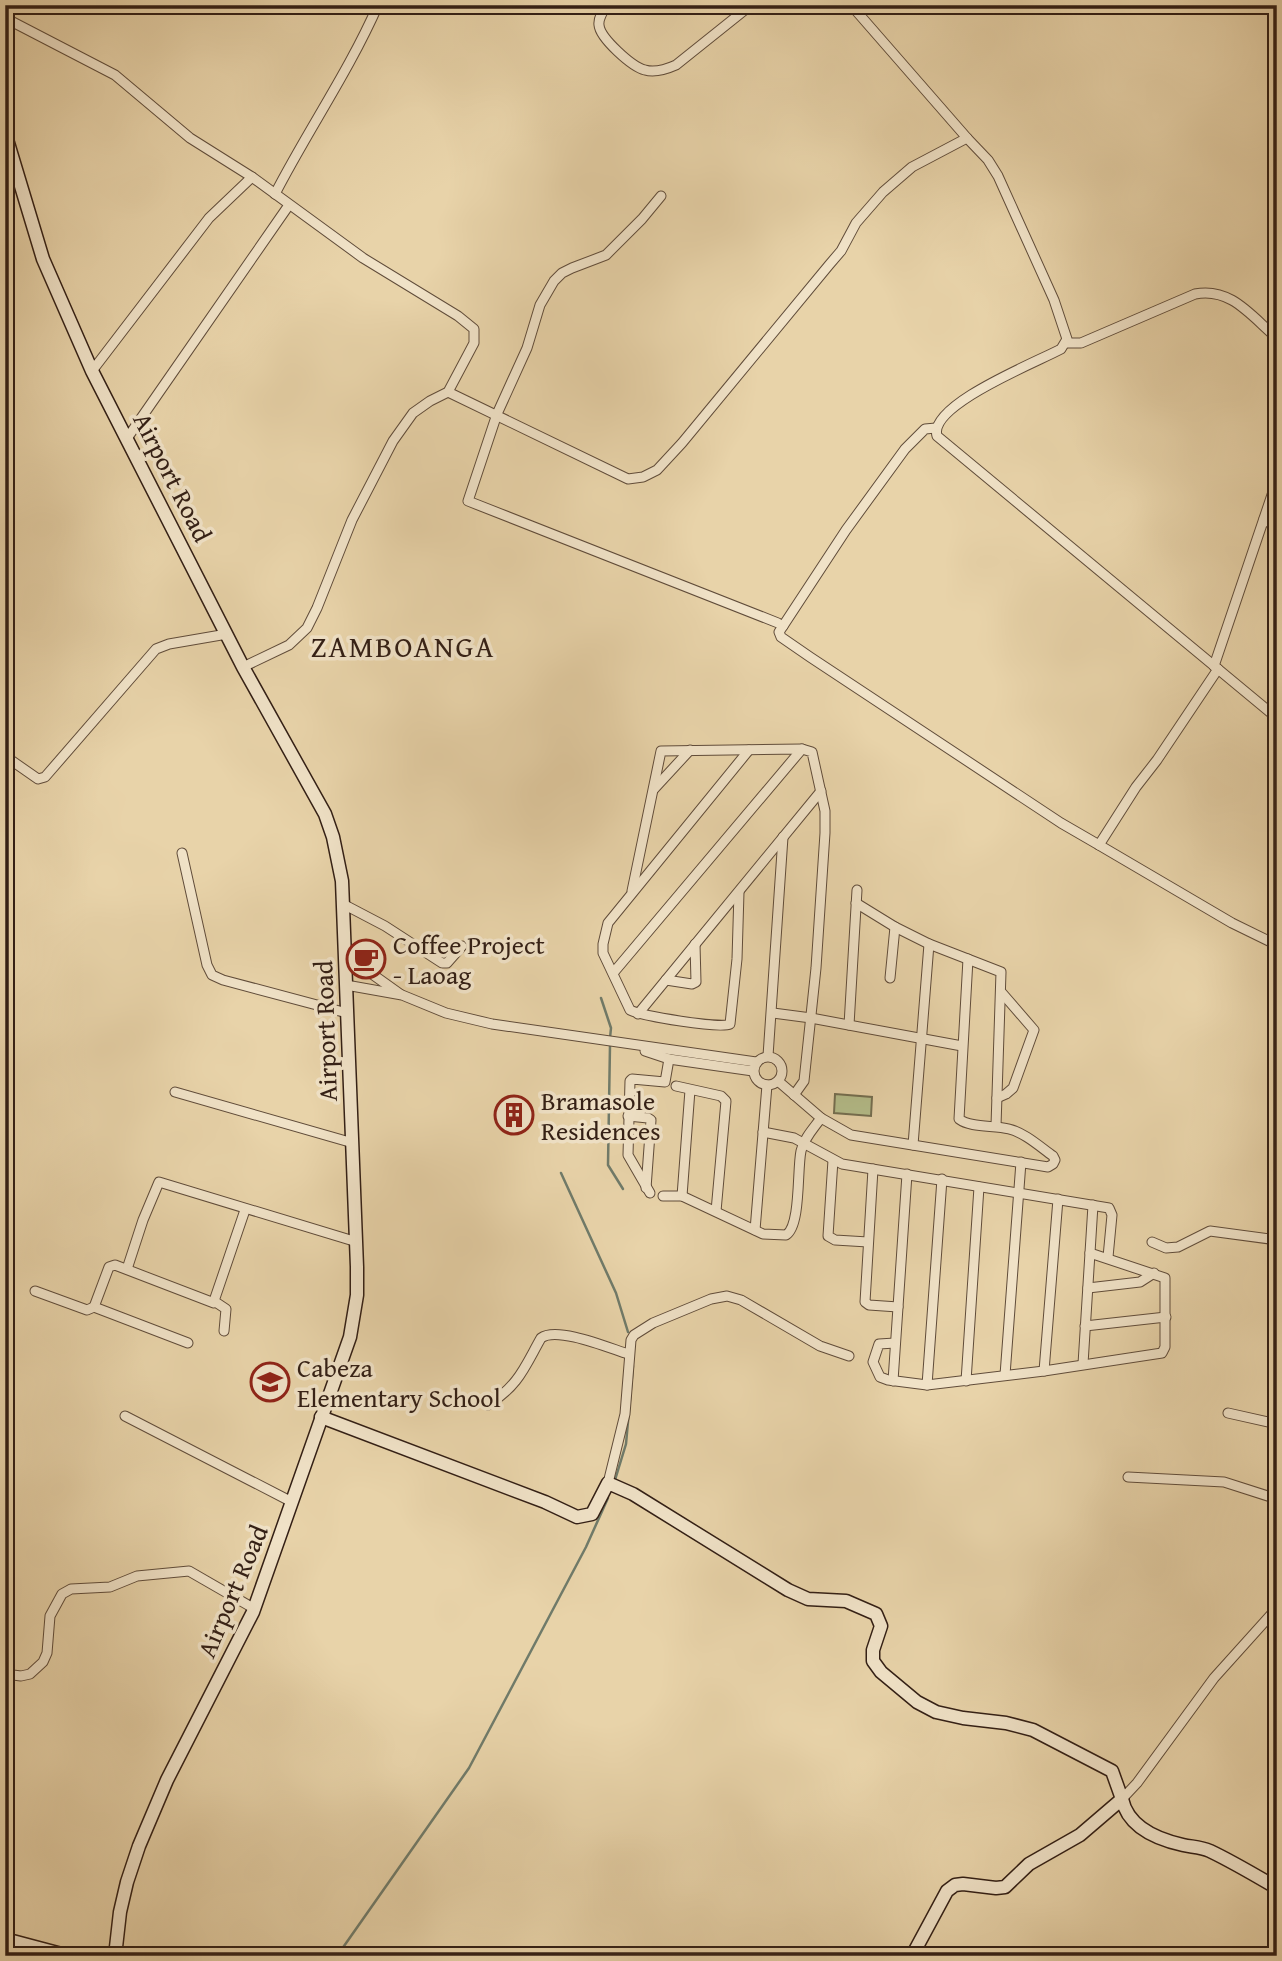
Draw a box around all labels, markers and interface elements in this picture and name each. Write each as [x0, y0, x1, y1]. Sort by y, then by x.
street label: Airport Road [124, 405, 222, 549]
district label: ZAMBOANGA [311, 624, 495, 668]
place label: Coffee Project - Laoag [393, 925, 545, 994]
cafe icon: Coffee Project - Laoag [345, 938, 387, 980]
street label: Airport Road [303, 960, 347, 1102]
place label: Bramasole Residences [541, 1081, 661, 1150]
building icon: Bramasole Residences [493, 1094, 535, 1136]
place label: Cabeza Elementary School [297, 1348, 501, 1417]
school or university icon: Cabeza Elementary School [249, 1361, 291, 1403]
street label: Airport Road [186, 1518, 278, 1664]

